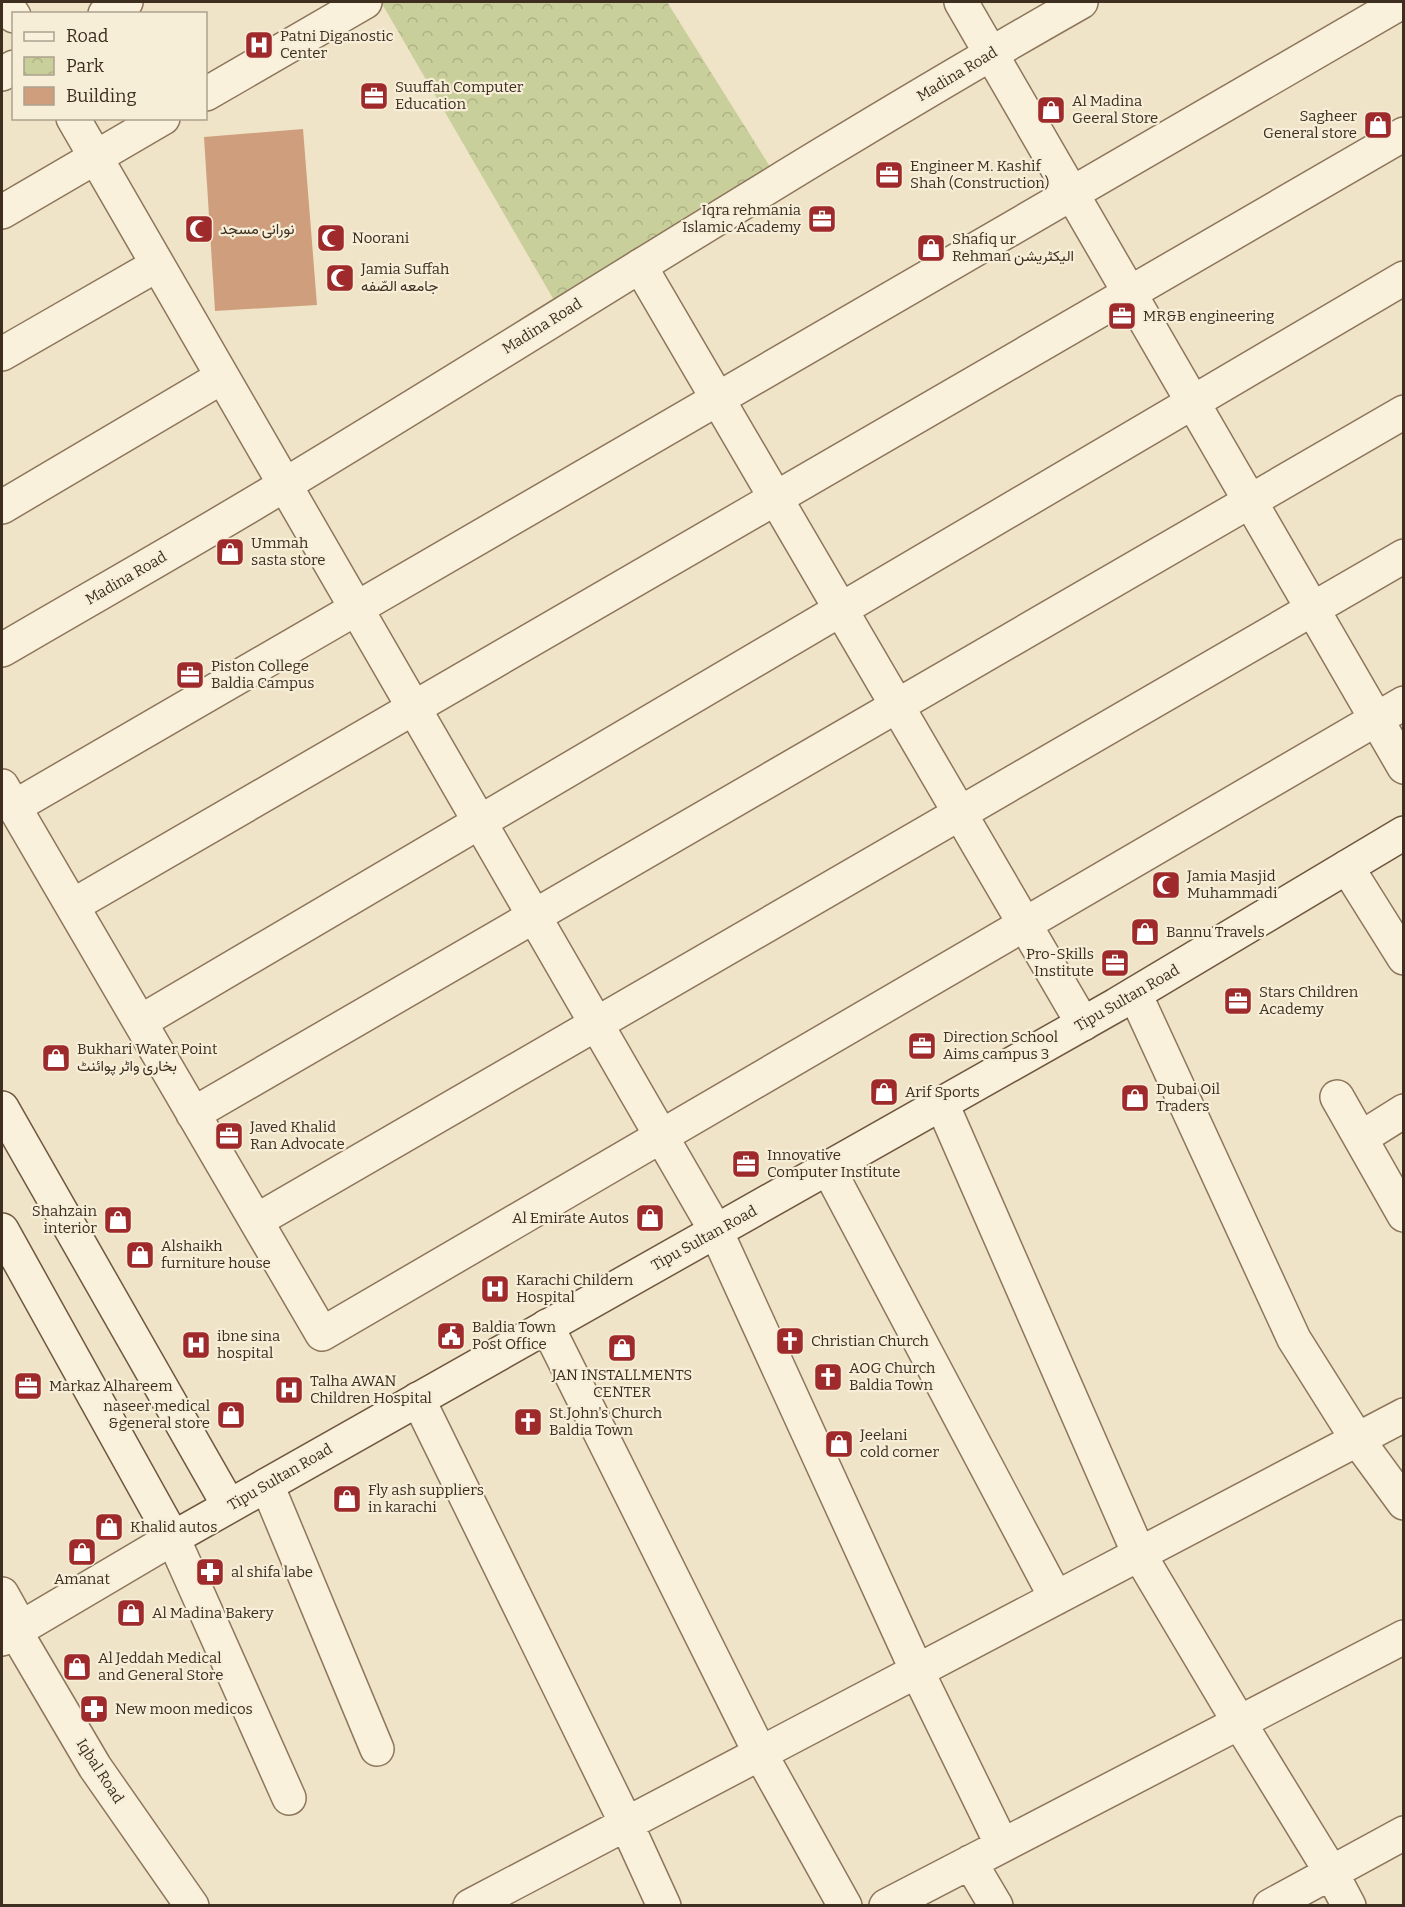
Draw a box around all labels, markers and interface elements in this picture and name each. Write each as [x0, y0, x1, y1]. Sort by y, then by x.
legend [12, 12, 207, 120]
text: Road [66, 25, 109, 47]
place label: Patni Diganostic Center [280, 27, 394, 62]
hospital icon: Patni Diganostic Center [243, 29, 275, 61]
street label: Madina Road [914, 43, 1001, 105]
text: Park [66, 55, 105, 77]
place label: Suuffah Computer Education [395, 78, 524, 113]
office icon: Suuffah Computer Education [358, 80, 390, 112]
text: Building [66, 85, 137, 107]
place label: Al Madina Geeral Store [1072, 92, 1158, 127]
shop icon: Al Madina Geeral Store [1035, 94, 1067, 126]
place label: Sagheer General store [1263, 107, 1357, 142]
shop icon: Sagheer General store [1362, 109, 1394, 141]
place label: Engineer M. Kashif Shah (Construction) [910, 157, 1049, 192]
office icon: Engineer M. Kashif Shah (Construction) [873, 159, 905, 191]
place label: Iqra rehmania Islamic Academy [682, 201, 801, 236]
office icon: Iqra rehmania Islamic Academy [806, 203, 838, 235]
mosque icon: نورانی مسجد [183, 213, 215, 245]
place label: نورانی مسجد [220, 220, 294, 239]
mosque icon: Noorani [315, 222, 347, 254]
place label: Noorani [352, 229, 410, 247]
place label: Shafiq ur Rehman الیکٹریشن [952, 230, 1074, 266]
shop icon: Shafiq ur Rehman الیکٹریشن [915, 232, 947, 264]
place label: Jamia Suffah جامعه الصّفه [360, 260, 450, 295]
mosque icon: Jamia Suffah جامعه الصّفه [324, 262, 356, 294]
street label: Madina Road [499, 294, 585, 358]
office icon: MR&B engineering [1106, 300, 1138, 332]
place label: MR&B engineering [1143, 307, 1274, 325]
place label: Ummah sasta store [251, 534, 326, 569]
shop icon: Ummah sasta store [214, 536, 246, 568]
street label: Madina Road [82, 547, 170, 608]
place label: Piston College Baldia Campus [211, 657, 315, 692]
office icon: Piston College Baldia Campus [174, 659, 206, 691]
place label: Jamia Masjid Muhammadi [1186, 867, 1278, 902]
mosque icon: Jamia Masjid Muhammadi [1150, 869, 1182, 901]
shop icon: Bannu Travels [1129, 916, 1161, 948]
place label: Bannu Travels [1166, 923, 1265, 941]
place label: Pro-Skills Institute [1026, 945, 1094, 980]
office icon: Pro-Skills Institute [1099, 947, 1131, 979]
street label: Tipu Sultan Road [1072, 961, 1183, 1035]
place label: Stars Children Academy [1259, 983, 1359, 1018]
office icon: Stars Children Academy [1222, 985, 1254, 1017]
place label: Direction School Aims campus 3 [943, 1028, 1058, 1063]
office icon: Direction School Aims campus 3 [906, 1030, 938, 1062]
place label: Bukhari Water Point بخاری واٹر پوائنٹ [77, 1040, 218, 1076]
shop icon: Bukhari Water Point بخاری واٹر پوائنٹ [40, 1042, 72, 1074]
shop icon: Arif Sports [868, 1076, 900, 1108]
place label: Dubai Oil Traders [1156, 1080, 1220, 1115]
shop icon: Dubai Oil Traders [1119, 1082, 1151, 1114]
place label: Arif Sports [905, 1083, 980, 1101]
place label: Javed Khalid Ran Advocate [249, 1118, 345, 1153]
office icon: Javed Khalid Ran Advocate [213, 1120, 245, 1152]
place label: Innovative Computer Institute [767, 1146, 901, 1181]
office icon: Innovative Computer Institute [730, 1148, 762, 1180]
place label: Shahzain interior [32, 1202, 97, 1237]
shop icon: Al Emirate Autos [634, 1202, 666, 1234]
street label: Tipu Sultan Road [648, 1202, 760, 1274]
shop icon: Shahzain interior [102, 1204, 134, 1236]
place label: Al Emirate Autos [512, 1209, 629, 1227]
place label: Alshaikh furniture house [161, 1237, 271, 1272]
shop icon: Alshaikh furniture house [124, 1239, 156, 1271]
place label: Karachi Childern Hospital [516, 1271, 634, 1306]
hospital icon: Karachi Childern Hospital [479, 1273, 511, 1305]
place label: Baldia Town Post Office [472, 1318, 556, 1353]
public building icon: Baldia Town Post Office [435, 1320, 467, 1352]
church icon: Christian Church [774, 1325, 806, 1357]
place label: ibne sina hospital [217, 1327, 280, 1362]
hospital icon: ibne sina hospital [180, 1329, 212, 1361]
shop icon: JAN INSTALLMENTS CENTER [606, 1332, 638, 1364]
place label: Christian Church [811, 1332, 930, 1350]
place label: AOG Church Baldia Town [849, 1359, 936, 1394]
church icon: AOG Church Baldia Town [812, 1361, 844, 1393]
place label: JAN INSTALLMENTS CENTER [551, 1366, 692, 1401]
office icon: Markaz Alhareem [12, 1370, 44, 1402]
place label: Talha AWAN Children Hospital [310, 1372, 432, 1407]
hospital icon: Talha AWAN Children Hospital [273, 1374, 305, 1406]
place label: Markaz Alhareem [49, 1377, 173, 1395]
place label: naseer medical &general store [103, 1397, 210, 1432]
shop icon: naseer medical &general store [215, 1399, 247, 1431]
place label: St.John's Church Baldia Town [549, 1404, 663, 1439]
church icon: St.John's Church Baldia Town [512, 1406, 544, 1438]
place label: Jeelani cold corner [859, 1426, 939, 1461]
shop icon: Jeelani cold corner [823, 1428, 855, 1460]
street label: Tipu Sultan Road [225, 1440, 336, 1514]
place label: Fly ash suppliers in karachi [368, 1481, 484, 1516]
shop icon: Fly ash suppliers in karachi [331, 1483, 363, 1515]
shop icon: Khalid autos [93, 1511, 125, 1543]
place label: Khalid autos [130, 1518, 217, 1536]
shop icon: Amanat [66, 1536, 98, 1568]
pharmacy icon: al shifa labe [194, 1556, 226, 1588]
place label: al shifa labe [231, 1563, 313, 1581]
place label: Amanat [54, 1570, 111, 1588]
shop icon: Al Madina Bakery [115, 1597, 147, 1629]
place label: Al Madina Bakery [152, 1604, 274, 1622]
place label: Al Jeddah Medical and General Store [98, 1649, 223, 1684]
shop icon: Al Jeddah Medical and General Store [61, 1651, 93, 1683]
pharmacy icon: New moon medicos [78, 1693, 110, 1725]
place label: New moon medicos [115, 1700, 253, 1718]
street label: Iqbal Road [73, 1735, 128, 1807]

